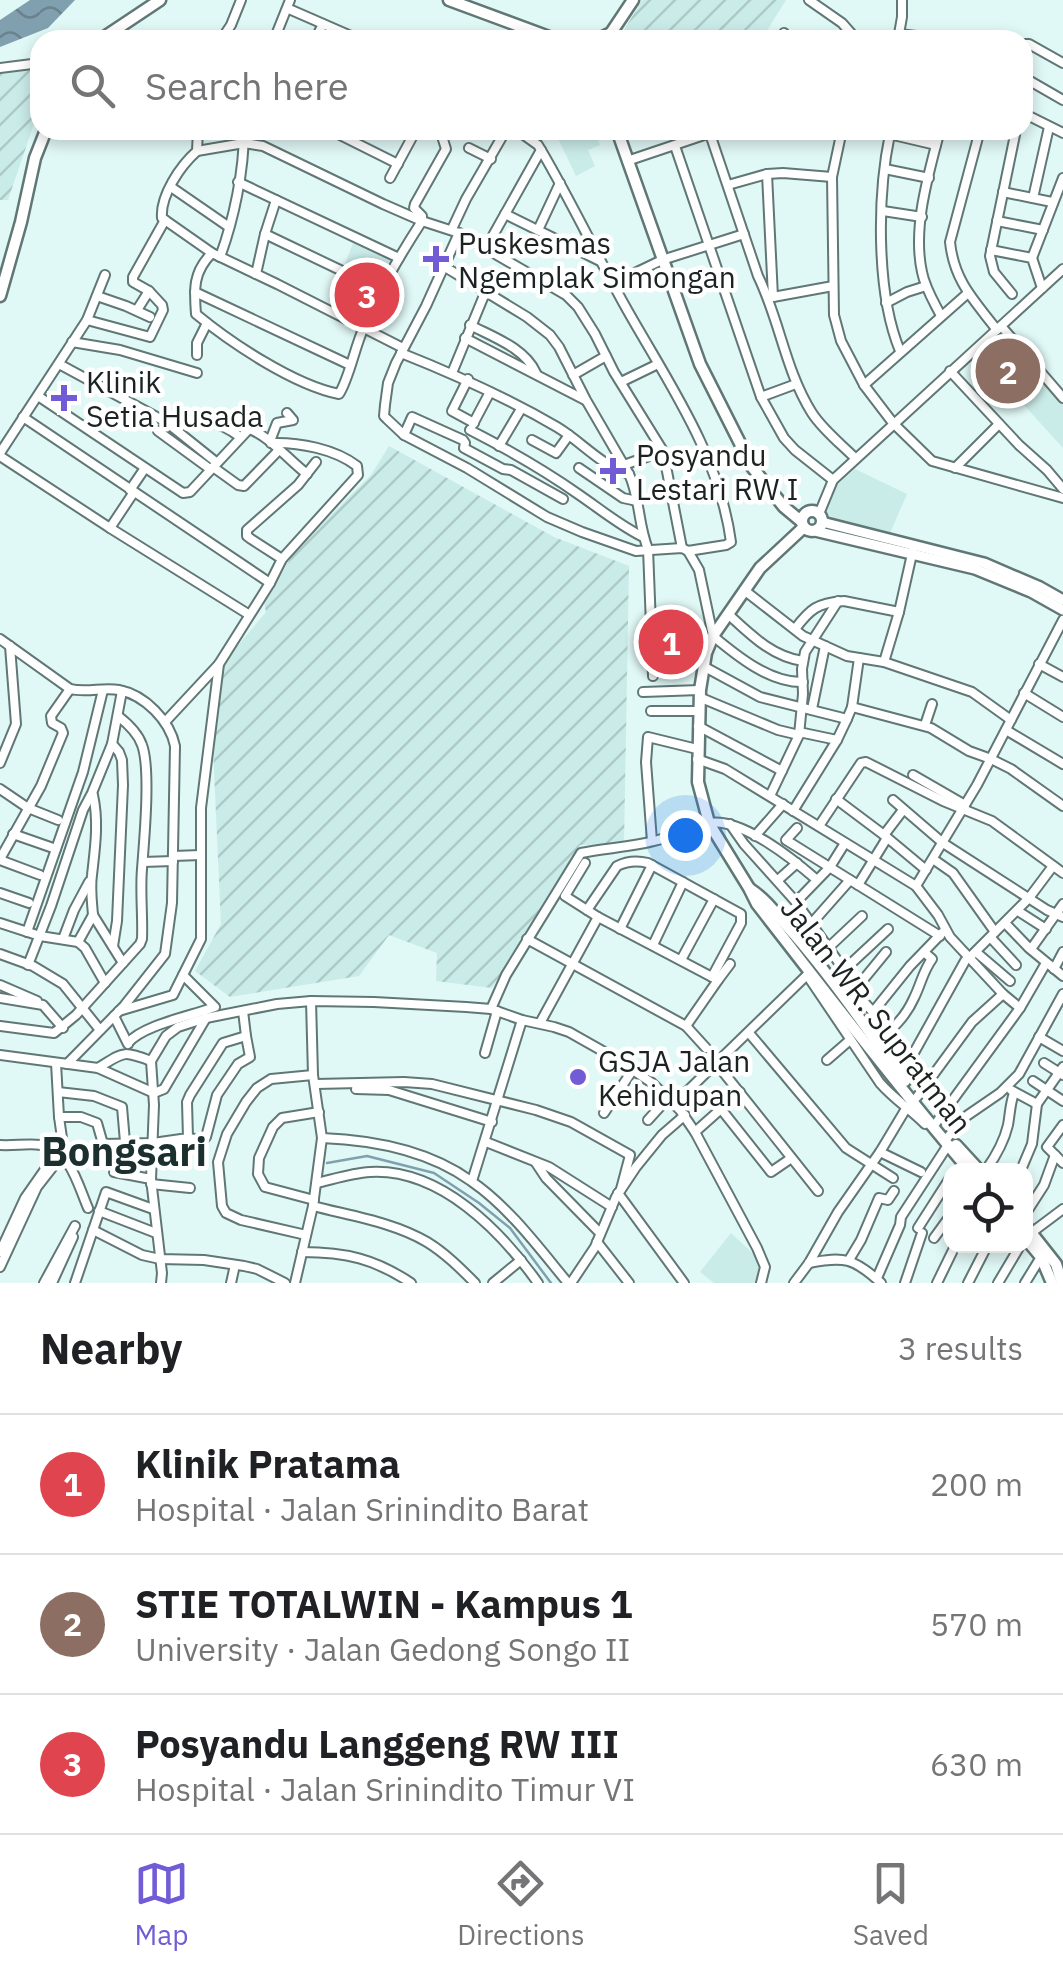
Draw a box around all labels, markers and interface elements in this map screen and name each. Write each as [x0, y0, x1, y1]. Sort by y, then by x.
search box [30, 30, 1033, 140]
icon: search [65, 58, 120, 113]
text: Search here [145, 61, 349, 110]
place label: Puskesmas Ngemplak Simongan [458, 223, 736, 296]
marker: Puskesmas Ngemplak Simongan [423, 246, 449, 272]
pin: 3 [334, 258, 400, 332]
pin: 2 [976, 334, 1040, 408]
place label: Klinik Setia Husada [86, 362, 263, 435]
marker: Klinik Setia Husada [51, 385, 77, 411]
place label: Posyandu Lestari RW I [636, 435, 799, 508]
marker: Posyandu Lestari RW I [600, 458, 626, 484]
pin: 1 [638, 604, 704, 680]
your location [660, 810, 711, 861]
street label: Jalan WR. Supratman [773, 889, 981, 1141]
place label: GSJA Jalan Kehidupan [598, 1041, 750, 1114]
marker: GSJA Jalan Kehidupan [567, 1066, 589, 1088]
district label: Bongsari [41, 1125, 207, 1177]
map controls [943, 1163, 1033, 1253]
button: locate [943, 1163, 1033, 1253]
text: Nearby [40, 1321, 182, 1376]
text: 3 results [898, 1327, 1023, 1369]
text: Klinik Pratama [135, 1439, 400, 1488]
text: 1 [63, 1463, 82, 1505]
text: 200 m [930, 1463, 1023, 1505]
text: Hospital · Jalan Srinindito Barat [135, 1488, 589, 1530]
text: STIE TOTALWIN - Kampus 1 [135, 1579, 633, 1628]
text: 2 [63, 1603, 82, 1645]
text: 570 m [930, 1603, 1023, 1645]
text: University · Jalan Gedong Songo II [135, 1628, 630, 1670]
text: Posyandu Langgeng RW III [135, 1719, 619, 1768]
text: 3 [63, 1743, 82, 1785]
text: 630 m [930, 1743, 1023, 1785]
text: Hospital · Jalan Srinindito Timur VI [135, 1768, 635, 1810]
tab: Map [134, 1856, 189, 1953]
tab: Directions [457, 1856, 585, 1953]
tab: Saved [853, 1856, 929, 1953]

